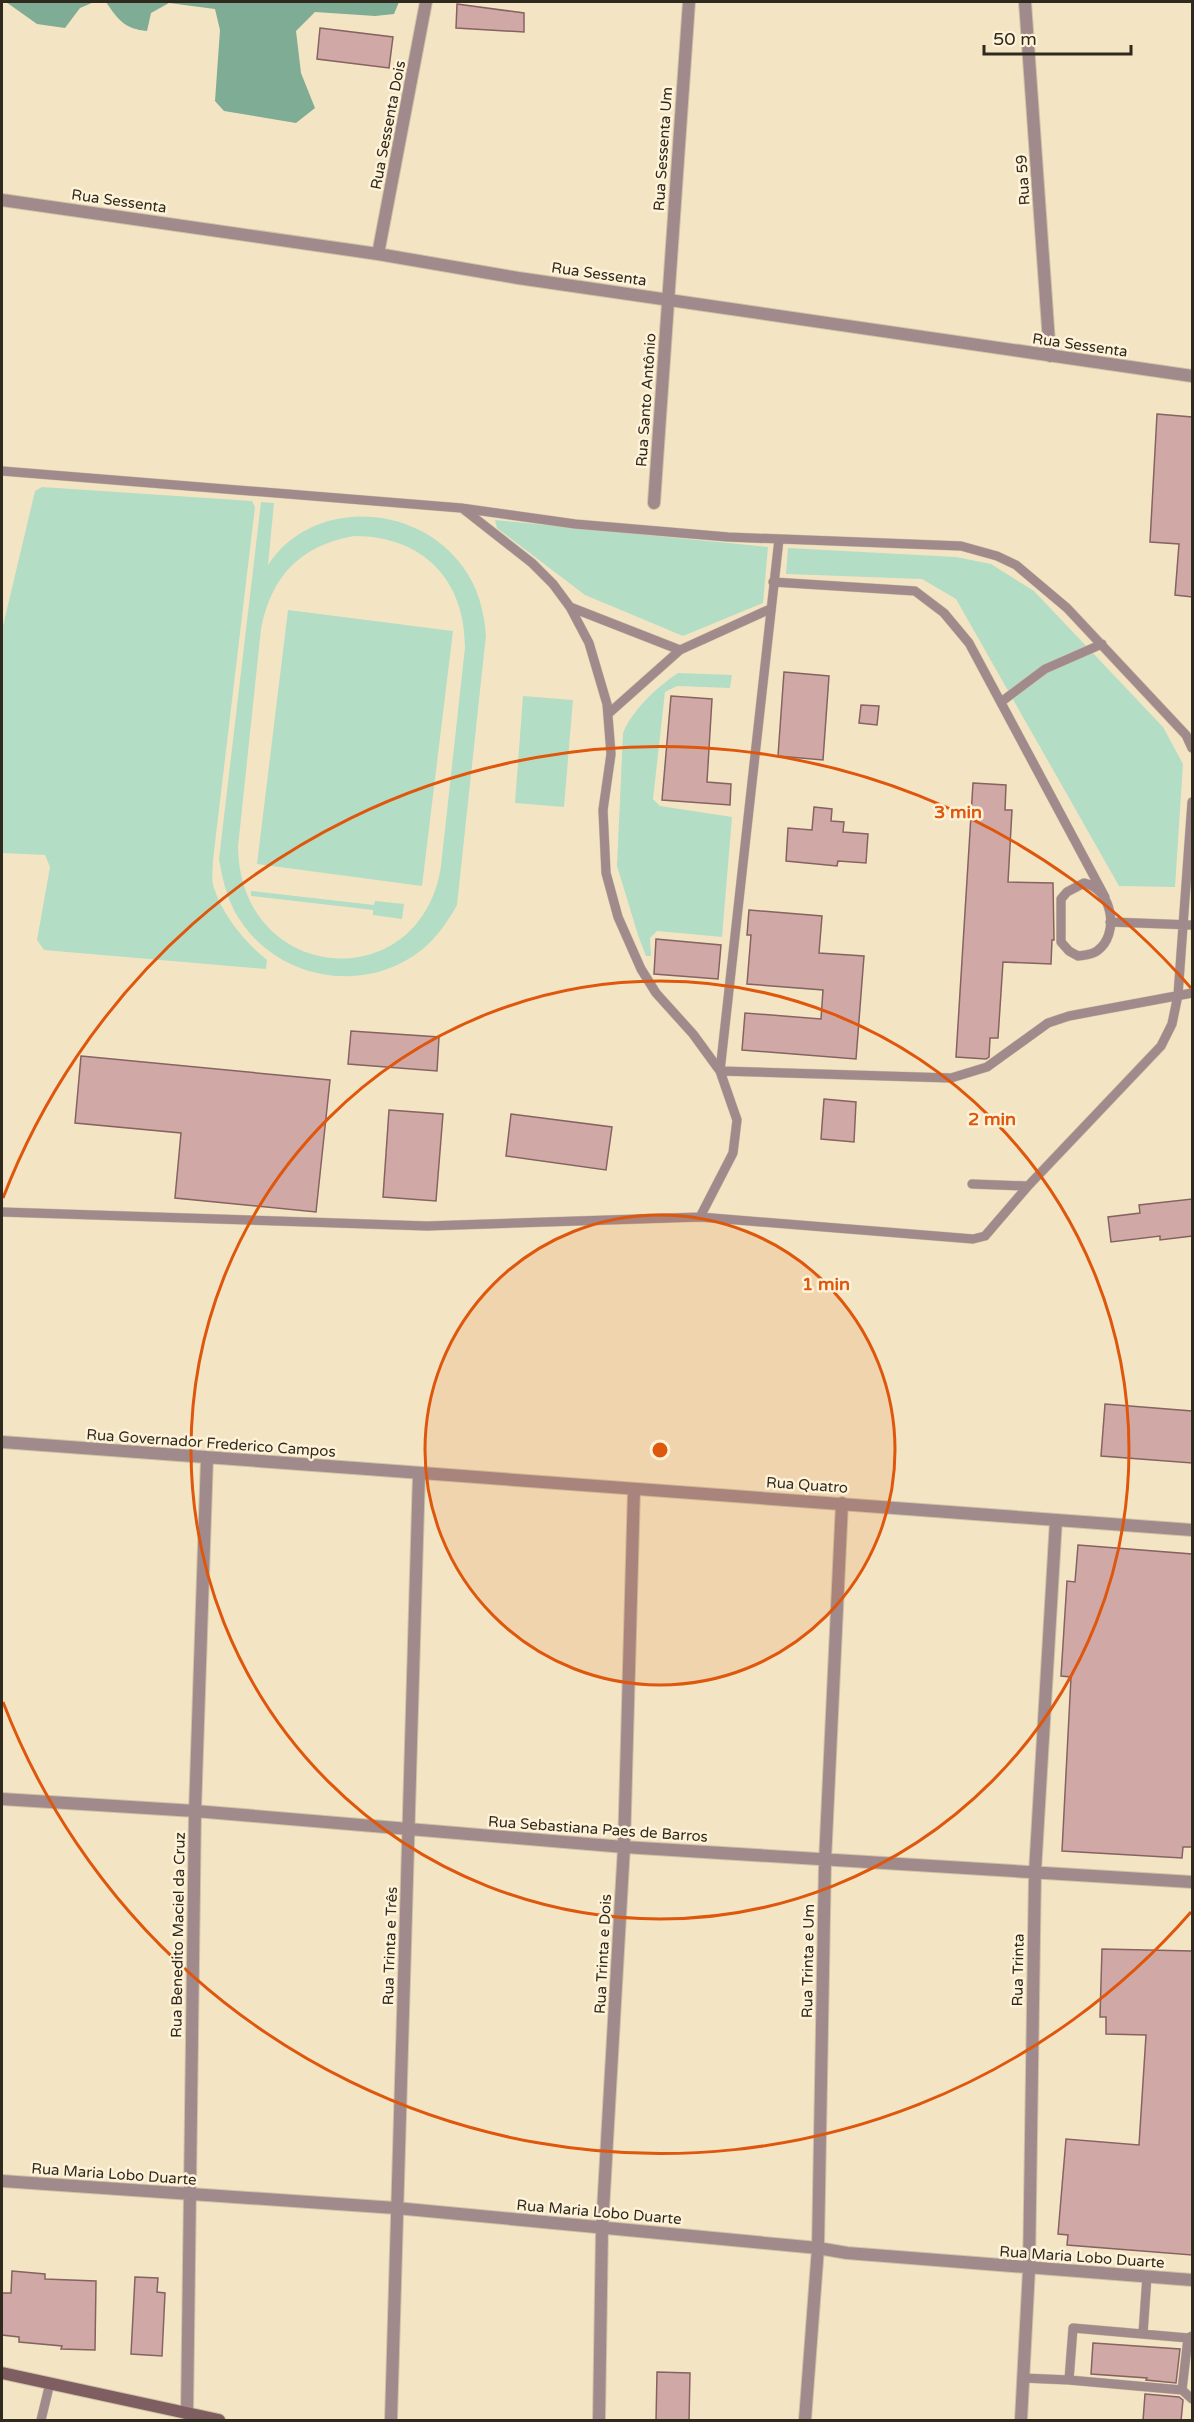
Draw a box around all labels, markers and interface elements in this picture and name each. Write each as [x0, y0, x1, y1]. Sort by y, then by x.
scale bar [984, 18, 1131, 56]
text: 50 m [993, 28, 1037, 50]
street label: Rua Sessenta Dois [367, 59, 409, 191]
street label: Rua Sessenta Um [650, 86, 676, 212]
street label: Rua 59 [1012, 154, 1034, 206]
street label: Rua Sessenta [70, 185, 168, 217]
street label: Rua Sessenta [550, 258, 648, 290]
street label: Rua Sessenta [1031, 329, 1129, 361]
street label: Rua Santo Antônio [632, 332, 660, 468]
text: 3 min [934, 801, 982, 823]
text: 2 min [968, 1108, 1016, 1130]
text: 1 min [802, 1273, 850, 1295]
street label: Rua Governador Frederico Campos [86, 1425, 336, 1461]
centre of rings [650, 1440, 670, 1460]
street label: Rua Quatro [765, 1473, 849, 1497]
street label: Rua Sebastiana Paes de Barros [488, 1812, 708, 1846]
street label: Rua Benedito Maciel da Cruz [167, 1832, 189, 2038]
street label: Rua Trinta e Três [379, 1886, 401, 2006]
street label: Rua Trinta e Dois [591, 1893, 615, 2015]
street label: Rua Trinta e Um [798, 1904, 818, 2018]
street label: Rua Trinta [1008, 1933, 1028, 2007]
street label: Rua Maria Lobo Duarte [31, 2159, 197, 2189]
street label: Rua Maria Lobo Duarte [516, 2196, 682, 2228]
street label: Rua Maria Lobo Duarte [999, 2242, 1165, 2272]

